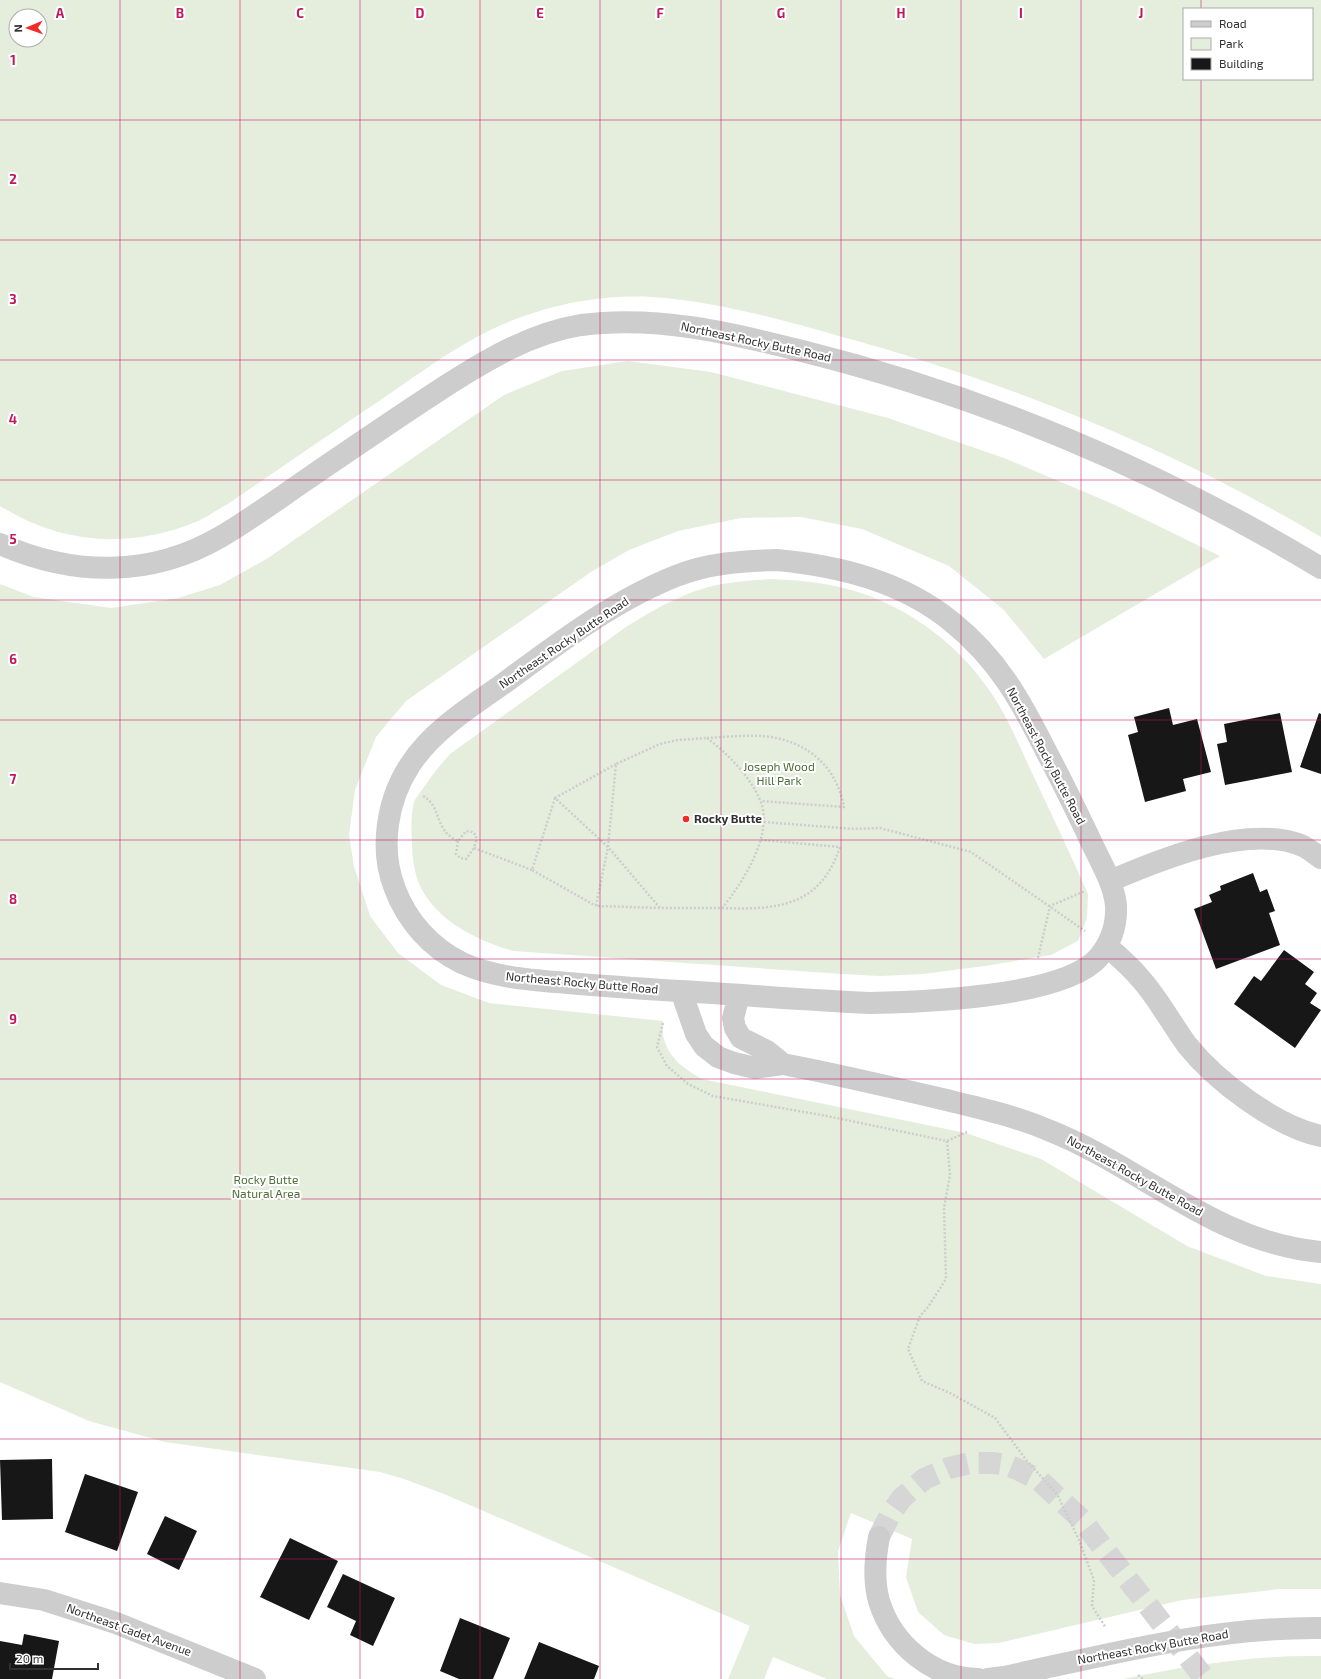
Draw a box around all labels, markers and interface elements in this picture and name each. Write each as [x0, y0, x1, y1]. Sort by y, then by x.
text: A [56, 5, 65, 21]
text: B [176, 5, 184, 21]
text: C [296, 5, 304, 21]
text: D [416, 5, 425, 21]
text: E [536, 5, 544, 21]
text: F [656, 5, 664, 21]
text: G [777, 5, 785, 21]
text: H [897, 5, 906, 21]
text: I [1019, 5, 1023, 21]
text: J [1139, 5, 1143, 21]
north arrow [8, 8, 48, 48]
legend [1183, 8, 1313, 80]
text: Road [1219, 16, 1247, 30]
text: N [11, 24, 24, 33]
text: Park [1219, 36, 1244, 50]
text: 1 [10, 52, 16, 68]
text: Building [1219, 56, 1264, 70]
text: 2 [9, 171, 17, 187]
text: 3 [9, 291, 17, 307]
street label: Northeast Rocky Butte Road [680, 318, 833, 364]
text: 4 [9, 411, 17, 427]
text: 5 [9, 531, 17, 547]
street label: Northeast Rocky Butte Road [496, 594, 631, 691]
text: 6 [9, 651, 17, 667]
street label: Northeast Rocky Butte Road [1005, 685, 1089, 826]
park label: Joseph Wood Hill Park [743, 759, 815, 787]
text: 7 [10, 771, 17, 787]
place label: Rocky Butte [694, 811, 762, 826]
marker: Rocky Butte [681, 814, 691, 824]
text: 8 [9, 891, 17, 907]
street label: Northeast Rocky Butte Road [505, 968, 659, 996]
text: 9 [9, 1011, 17, 1027]
street label: Northeast Rocky Butte Road [1065, 1132, 1206, 1218]
park label: Rocky Butte Natural Area [232, 1172, 300, 1200]
street label: Northeast Cadet Avenue [65, 1600, 194, 1658]
street label: Northeast Rocky Butte Road [1076, 1626, 1229, 1666]
scale bar [10, 1645, 98, 1671]
text: 20 m [16, 1651, 43, 1665]

